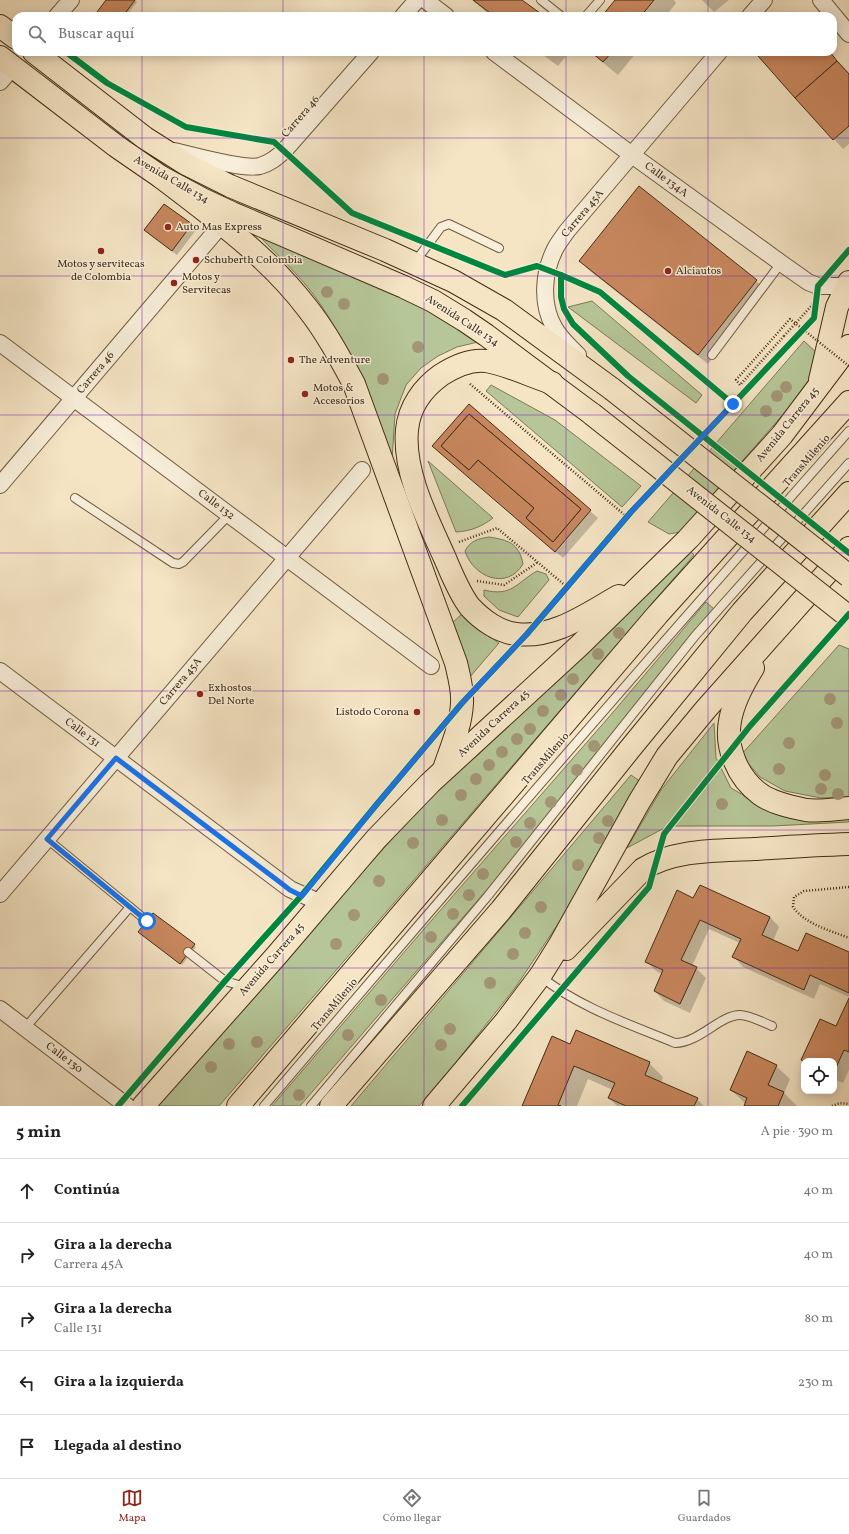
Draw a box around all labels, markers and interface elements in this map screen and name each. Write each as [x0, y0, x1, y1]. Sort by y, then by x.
search box [12, 12, 837, 56]
icon: search [26, 23, 48, 45]
text: Buscar aquí [58, 24, 134, 45]
street label: Carrera 46 [278, 92, 324, 141]
street label: Avenida Calle 134 [130, 152, 212, 208]
street label: Calle 134A [641, 159, 691, 201]
street label: Carrera 45A [558, 187, 608, 241]
place label: Auto Mas Express [176, 220, 262, 235]
marker: Auto Mas Express [163, 222, 173, 232]
marker: Motos y servitecas de Colombia [96, 246, 106, 256]
place label: Schuberth Colombia [204, 253, 303, 268]
marker: Schuberth Colombia [191, 255, 201, 265]
place label: Motos y servitecas de Colombia [57, 257, 145, 285]
place label: Alciautos [676, 264, 722, 279]
marker: Alciautos [663, 266, 673, 276]
place label: Motos y Servitecas [182, 270, 231, 298]
marker: Motos y Servitecas [169, 278, 179, 288]
street label: Avenida Calle 134 [422, 292, 502, 351]
street label: Carrera 46 [74, 348, 119, 398]
place label: The Adventure [299, 353, 370, 368]
marker: The Adventure [286, 355, 296, 365]
place label: Motos & Accesorios [313, 381, 365, 409]
street label: Avenida Carrera 45 [753, 384, 823, 466]
marker: Motos & Accesorios [300, 389, 310, 399]
route end [724, 395, 742, 413]
street label: TransMilenio [780, 431, 834, 491]
street label: Avenida Calle 134 [683, 483, 759, 547]
street label: Calle 132 [195, 486, 238, 524]
street label: Carrera 45A [156, 655, 206, 709]
place label: Exhostos Del Norte [208, 681, 254, 709]
street label: Avenida Carrera 45 [455, 687, 533, 761]
marker: Exhostos Del Norte [195, 689, 205, 699]
place label: Listodo Corona [335, 705, 410, 720]
marker: Listodo Corona [412, 707, 422, 717]
street label: Calle 131 [61, 715, 103, 751]
street label: TransMilenio [519, 729, 573, 789]
route start [138, 912, 156, 930]
street label: Avenida Carrera 45 [236, 920, 308, 1000]
street label: TransMilenio [308, 975, 362, 1035]
street label: Calle 130 [42, 1039, 86, 1077]
map controls [801, 1058, 837, 1094]
button: locate [801, 1058, 837, 1094]
text: 5 min [16, 1121, 61, 1144]
text: A pie · 390 m [761, 1123, 833, 1141]
icon: ahead [16, 1180, 38, 1202]
text: Continúa [54, 1180, 120, 1201]
text: 40 m [804, 1182, 833, 1200]
text: Gira a la derecha [54, 1235, 172, 1256]
icon: right [16, 1244, 38, 1266]
text: 40 m [804, 1246, 833, 1264]
text: Carrera 45A [54, 1256, 123, 1274]
text: Gira a la derecha [54, 1299, 172, 1320]
icon: right [16, 1308, 38, 1330]
text: 80 m [804, 1310, 833, 1328]
text: Calle 131 [54, 1320, 102, 1338]
icon: left [16, 1372, 38, 1394]
text: Gira a la izquierda [54, 1372, 184, 1393]
text: 230 m [798, 1374, 833, 1392]
icon: arrive [16, 1436, 38, 1458]
text: Llegada al destino [54, 1436, 182, 1457]
tab: Mapa [118, 1487, 146, 1526]
tab: Cómo llegar [383, 1487, 441, 1526]
tab: Guardados [678, 1487, 731, 1526]

